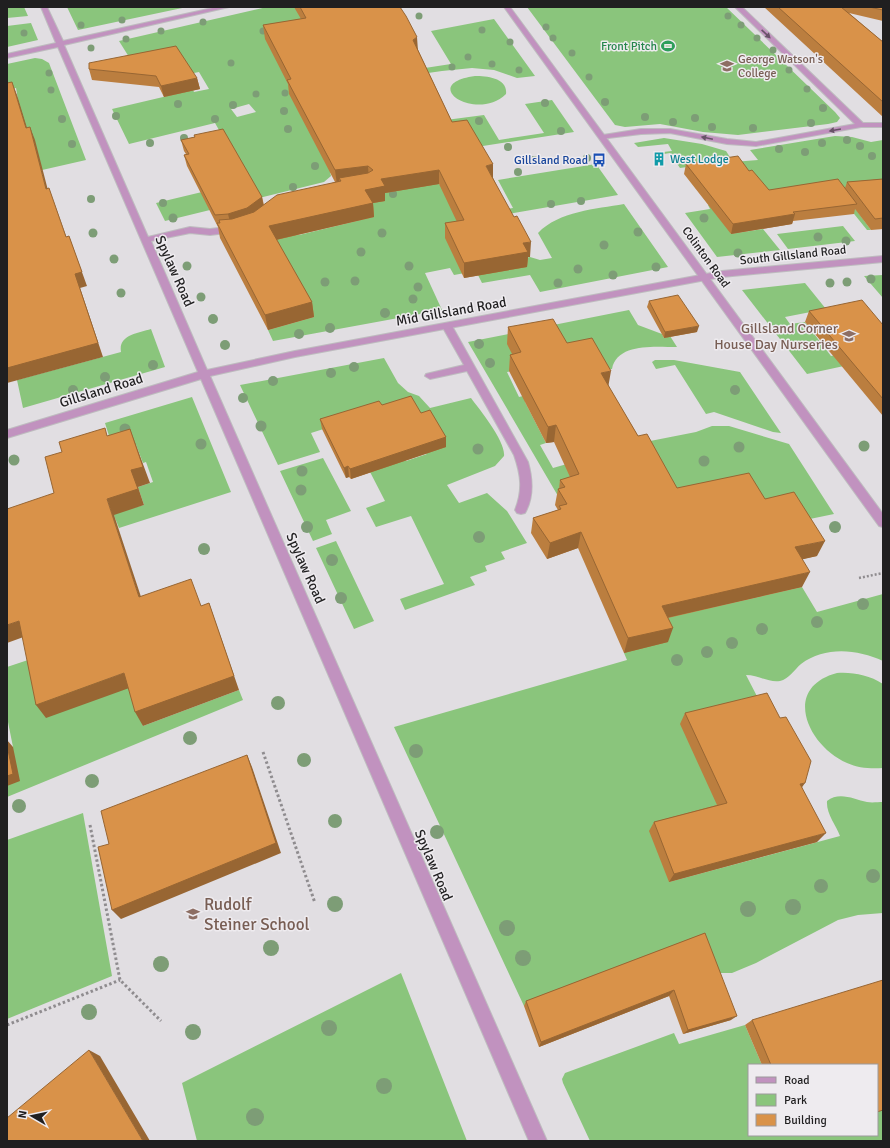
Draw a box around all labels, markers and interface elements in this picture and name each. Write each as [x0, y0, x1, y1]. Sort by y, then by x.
one-way arrow [761, 29, 771, 39]
sports icon: Front Pitch [660, 38, 676, 54]
place label: Front Pitch [601, 39, 657, 54]
place label: George Watson's College [738, 52, 823, 81]
school or university icon: George Watson's College [719, 58, 735, 74]
one-way arrow [829, 127, 841, 133]
one-way arrow [701, 135, 713, 141]
building icon: West Lodge [651, 151, 667, 167]
bus stop icon: Gillsland Road [591, 152, 607, 168]
place label: West Lodge [670, 152, 729, 167]
place label: Gillsland Road [514, 153, 588, 168]
street label: Colinton Road [678, 224, 733, 291]
street label: Spylaw Road [151, 233, 198, 309]
street label: South Gillsland Road [739, 242, 847, 269]
street label: Mid Gillsland Road [395, 293, 508, 330]
place label: Gillsland Corner House Day Nurseries [714, 320, 839, 353]
school or university icon: Gillsland Corner House Day Nurseries [841, 328, 857, 344]
street label: Gillsland Road [57, 370, 145, 411]
street label: Spylaw Road [282, 530, 329, 606]
street label: Spylaw Road [411, 827, 456, 903]
place label: Rudolf Steiner School [204, 894, 310, 935]
school or university icon: Rudolf Steiner School [185, 906, 201, 922]
legend [748, 1064, 878, 1136]
text: Road [784, 1073, 810, 1088]
text: Park [784, 1093, 807, 1108]
north arrow [12, 1096, 52, 1136]
text: N [16, 1110, 30, 1119]
text: Building [784, 1113, 827, 1128]

